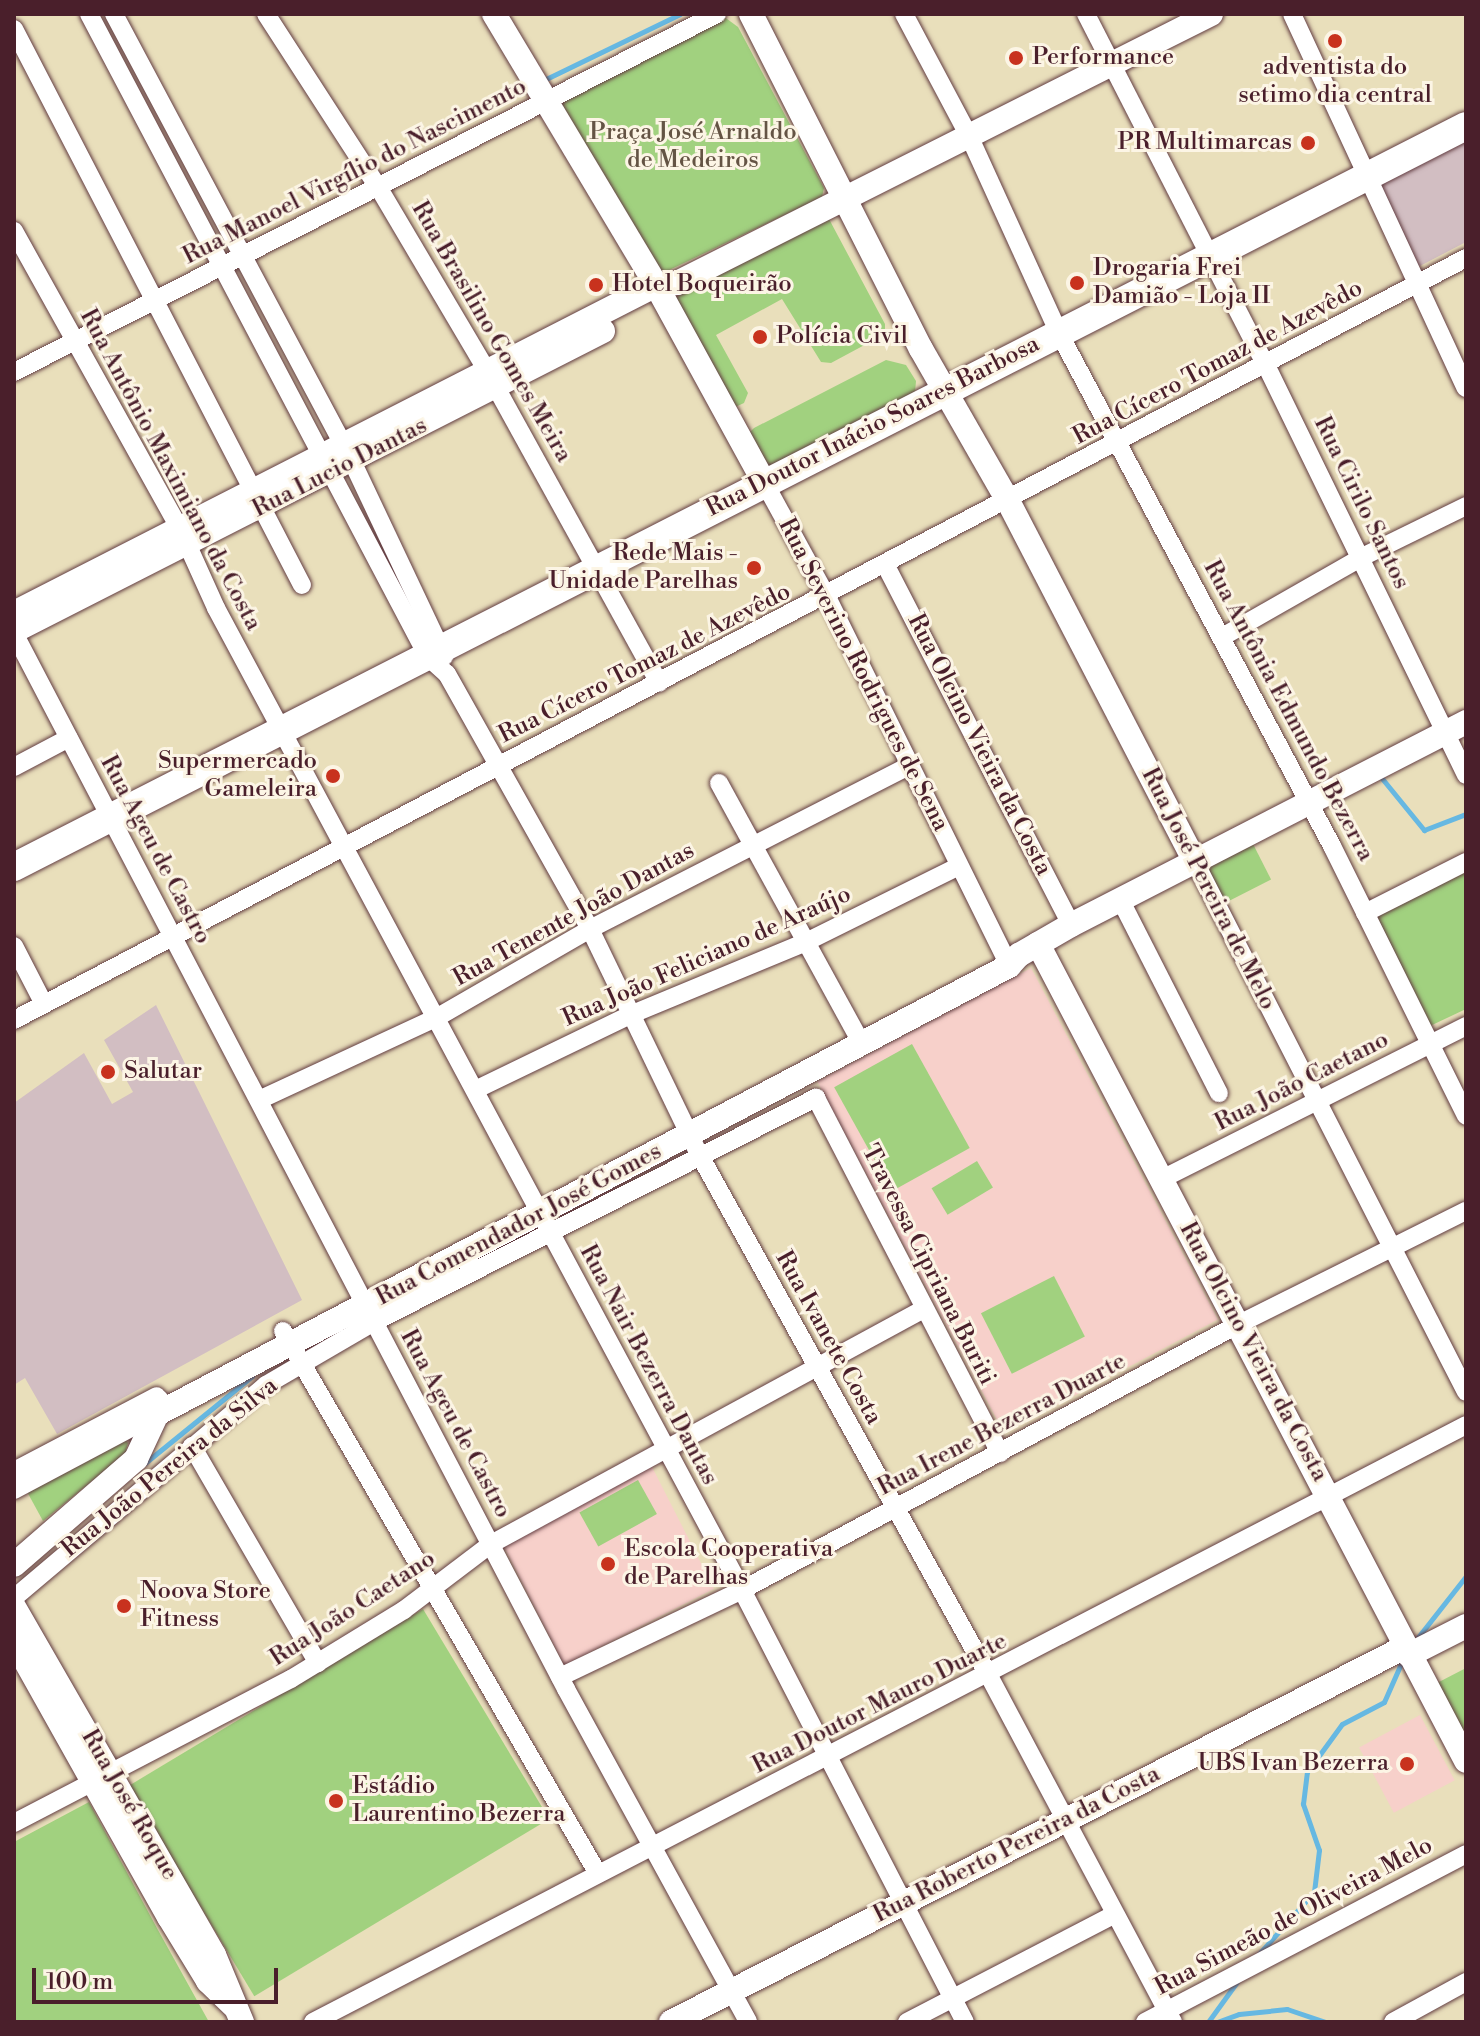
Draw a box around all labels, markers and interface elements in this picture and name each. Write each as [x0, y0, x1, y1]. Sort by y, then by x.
marker: adventista do setimo dia central [1326, 32, 1344, 50]
place label: Performance [1032, 44, 1174, 72]
marker: Performance [1007, 49, 1025, 67]
place label: adventista do setimo dia central [1238, 54, 1432, 110]
street label: Rua Manoel Virgílio do Nascimento [178, 73, 532, 271]
park label: Praça José Arnaldo de Medeiros [589, 119, 797, 175]
place label: PR Multimarcas [1118, 129, 1292, 157]
marker: PR Multimarcas [1299, 134, 1317, 152]
street label: Rua Brasilino Gomes Meira [404, 197, 578, 467]
place label: Drogaria Frei Damião - Loja II [1093, 255, 1270, 311]
place label: Hotel Boqueirão [612, 271, 792, 299]
street label: Rua Cícero Tomaz de Azevêdo [1068, 274, 1368, 452]
marker: Drogaria Frei Damião - Loja II [1068, 274, 1086, 292]
marker: Hotel Boqueirão [587, 276, 605, 294]
street label: Rua Antônio Maximiano da Costa [73, 304, 267, 636]
place label: Polícia Civil [776, 323, 908, 351]
marker: Polícia Civil [751, 328, 769, 346]
street label: Rua Doutor Inácio Soares Barbosa [701, 330, 1045, 524]
street label: Rua Lucio Dantas [248, 412, 432, 524]
street label: Rua Cirilo Santos [1307, 412, 1415, 594]
street label: Rua Severino Rodrigues de Sena [771, 514, 955, 836]
place label: Rede Mais - Unidade Parelhas [549, 540, 738, 596]
street label: Rua Antônia Edmundo Bezerra [1196, 556, 1380, 866]
marker: Rede Mais - Unidade Parelhas [745, 559, 763, 577]
street label: Rua Cícero Tomaz de Azevêdo [494, 578, 796, 750]
street label: Rua Olcino Vieira da Costa [900, 609, 1058, 881]
place label: Supermercado Gameleira [158, 748, 317, 804]
street label: Rua Ageu de Castro [93, 751, 217, 949]
street label: Rua José Pereira de Melo [1134, 763, 1282, 1015]
marker: Supermercado Gameleira [324, 767, 342, 785]
street label: Rua Tenente João Dantas [448, 837, 700, 993]
street label: Rua João Feliciano de Araújo [558, 880, 856, 1034]
street label: Rua João Caetano [1210, 1026, 1394, 1138]
place label: Salutar [124, 1058, 202, 1086]
marker: Salutar [99, 1063, 117, 1081]
street label: Rua Comendador José Gomes [371, 1137, 667, 1313]
street label: Travessa Cipriana Buriti [855, 1140, 1001, 1390]
street label: Rua Olcino Vieira da Costa [1172, 1217, 1334, 1487]
street label: Rua Nair Bezerra Dantas [572, 1240, 724, 1490]
street label: Rua Ivanete Costa [768, 1246, 888, 1430]
street label: Rua Ageu de Castro [393, 1325, 517, 1523]
street label: Rua Irene Bezerra Duarte [873, 1347, 1131, 1503]
street label: Rua João Pereira da Silva [56, 1372, 284, 1564]
place label: Escola Cooperativa de Parelhas [624, 1536, 833, 1592]
street label: Rua João Caetano [265, 1545, 441, 1673]
marker: Escola Cooperativa de Parelhas [599, 1555, 617, 1573]
place label: Noova Store Fitness [140, 1578, 271, 1634]
marker: Noova Store Fitness [115, 1597, 133, 1615]
street label: Rua Doutor Mauro Duarte [748, 1627, 1012, 1781]
street label: Rua José Roque [74, 1725, 184, 1885]
place label: UBS Ivan Bezerra [1197, 1750, 1389, 1778]
marker: UBS Ivan Bezerra [1396, 1753, 1418, 1775]
street label: Rua Roberto Pereira da Costa [869, 1760, 1165, 1930]
place label: Estádio Laurentino Bezerra [352, 1773, 565, 1829]
marker: Estádio Laurentino Bezerra [327, 1792, 345, 1810]
street label: Rua Simeão de Oliveira Melo [1150, 1831, 1438, 2003]
scale bar [36, 1952, 282, 2002]
text: 100 m [46, 1967, 113, 1997]

